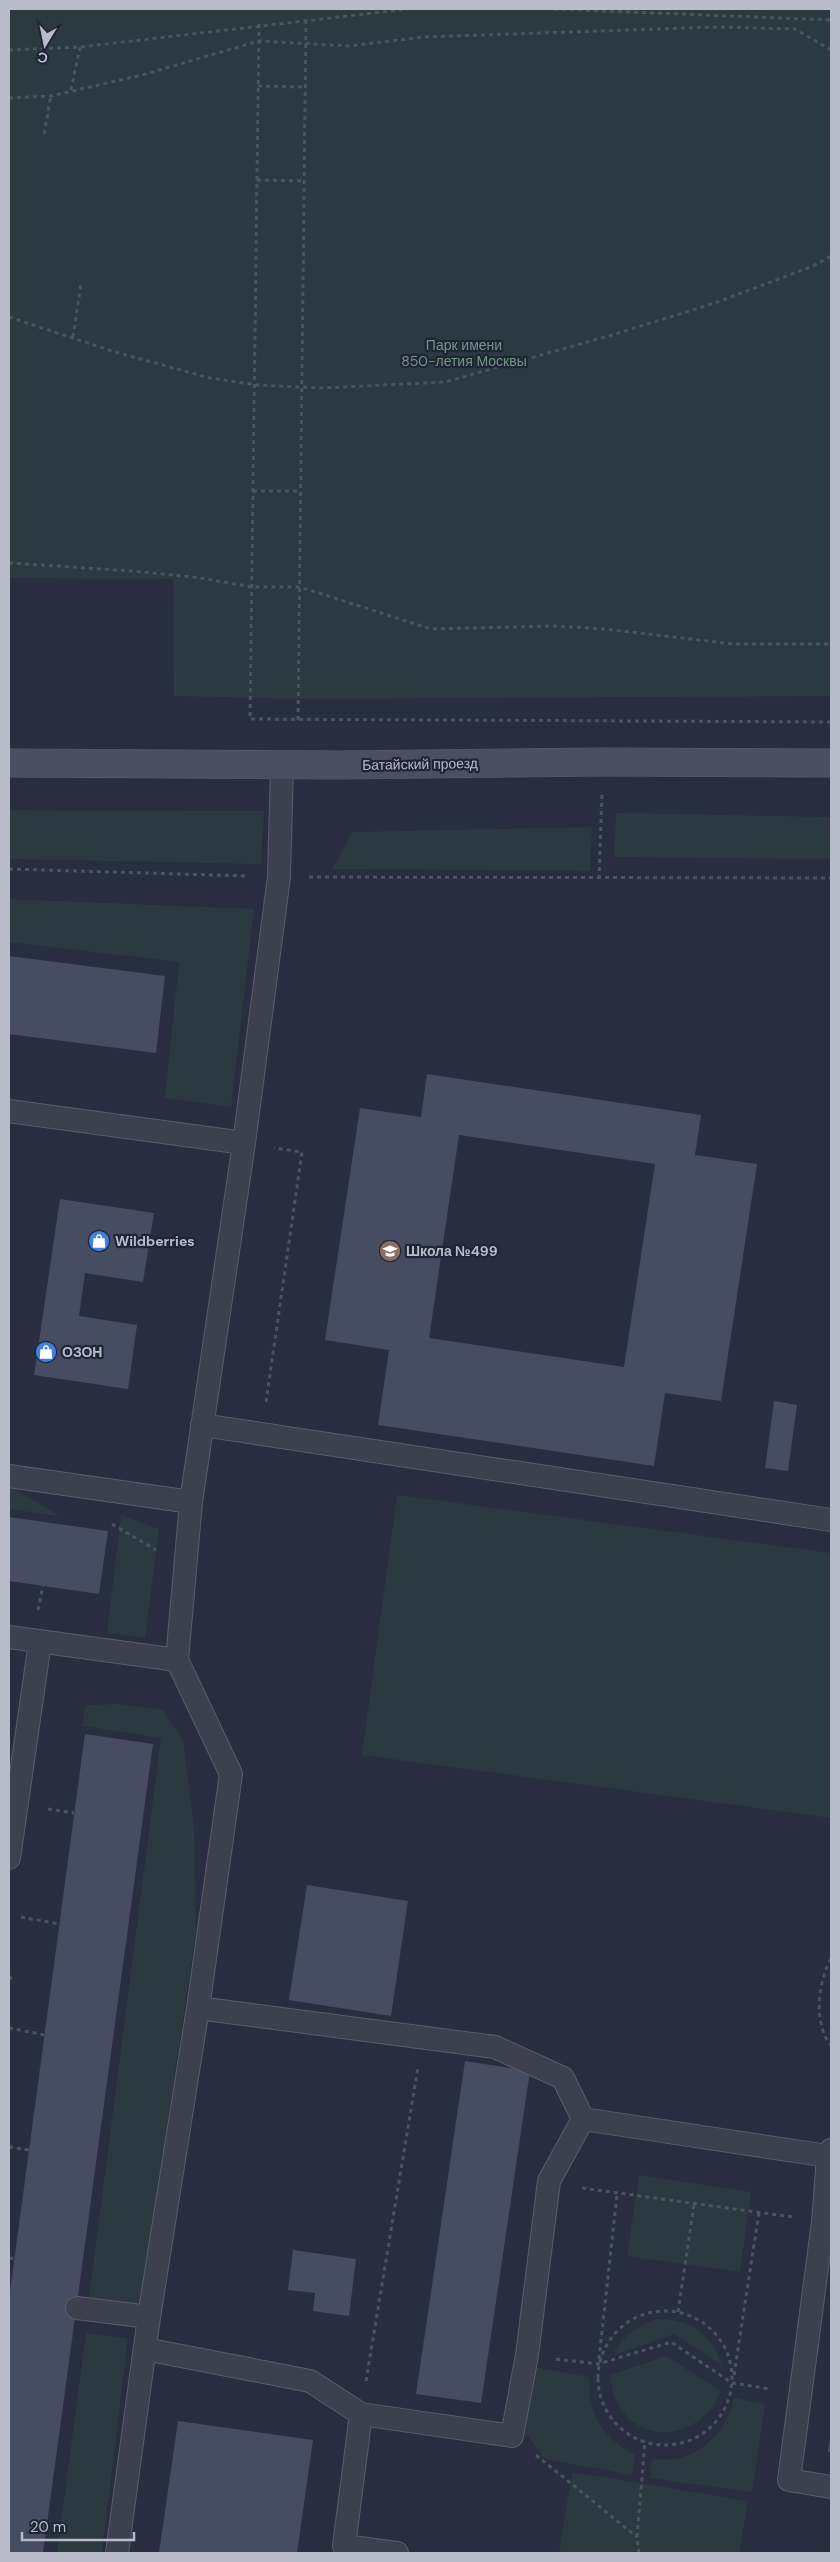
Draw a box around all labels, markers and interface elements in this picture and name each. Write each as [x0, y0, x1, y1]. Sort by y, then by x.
north arrow [20, 20, 70, 70]
text: С [36, 48, 49, 68]
park label: Парк имени 850-летия Москвы [401, 336, 527, 370]
street label: Батайский проезд [362, 754, 478, 774]
shop icon: Wildberries [87, 1229, 111, 1253]
place label: Wildberries [115, 1232, 195, 1250]
school or university icon: Школа №499 [378, 1239, 402, 1263]
place label: Школа №499 [406, 1242, 498, 1260]
shop icon: ОЗОН [34, 1340, 58, 1364]
place label: ОЗОН [62, 1343, 102, 1361]
scale bar [22, 2510, 135, 2542]
text: 20 m [30, 2517, 66, 2537]

